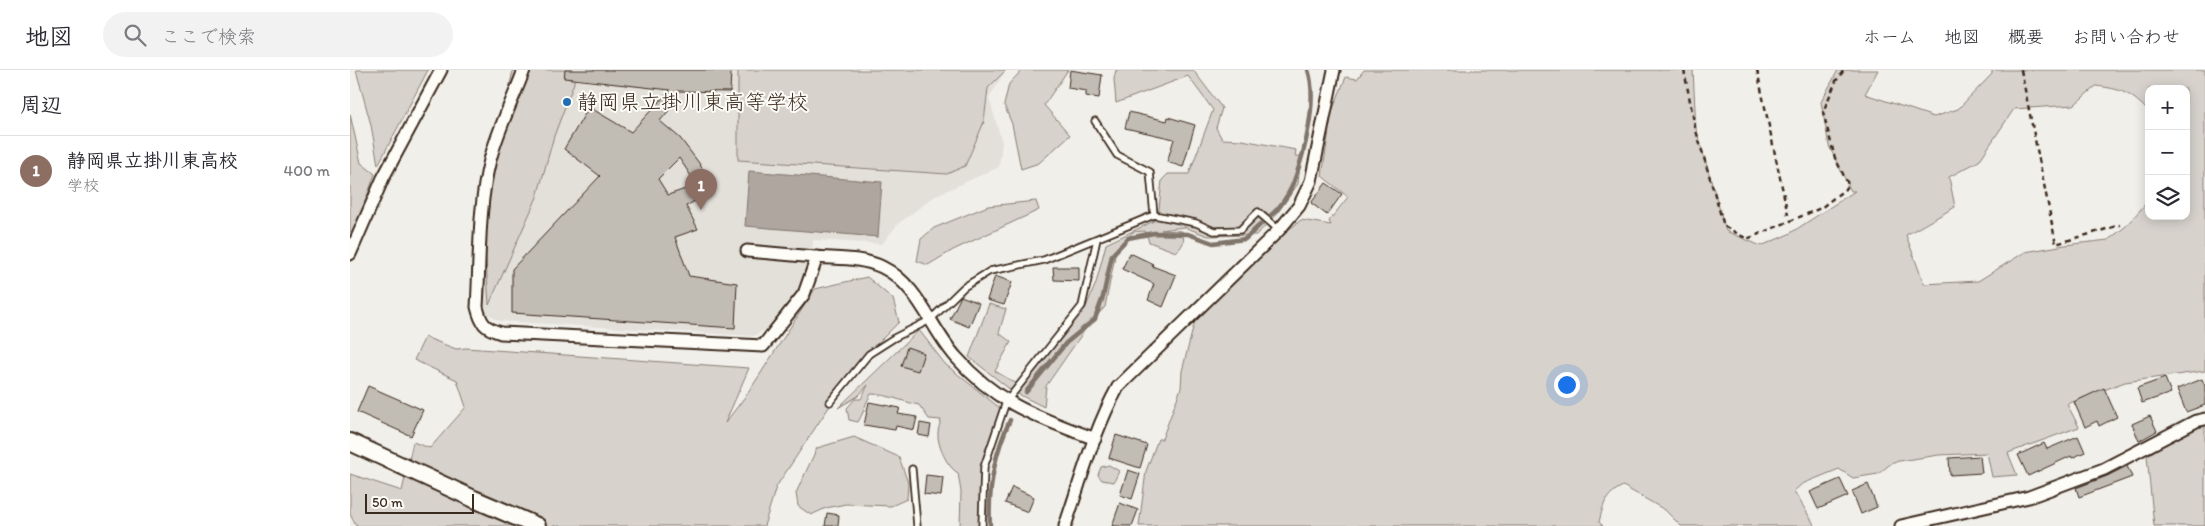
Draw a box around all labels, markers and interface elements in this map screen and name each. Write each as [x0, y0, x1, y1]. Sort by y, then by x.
search box [103, 12, 453, 57]
icon: search [121, 21, 149, 49]
text: 地図 [25, 22, 73, 51]
text: ここで検索 [161, 25, 256, 48]
text: ホーム [1863, 26, 1916, 48]
text: 地図 [1944, 26, 1980, 48]
text: 概要 [2008, 26, 2044, 48]
text: お問い合わせ [2072, 26, 2180, 48]
map controls [2145, 85, 2190, 220]
button: + [2145, 85, 2190, 130]
place label: 静岡県立掛川東高等学校 [577, 89, 808, 114]
text: 周辺 [20, 92, 62, 117]
marker: 静岡県立掛川東高等学校 [561, 96, 573, 108]
button: − [2145, 130, 2190, 175]
text: 静岡県立掛川東高校 [67, 149, 238, 172]
text: 1 [32, 161, 40, 180]
text: 400 m [284, 161, 330, 180]
pin: 1 [685, 169, 717, 210]
button: layers [2145, 175, 2190, 220]
text: 学校 [67, 176, 99, 195]
your location [1554, 372, 1580, 398]
scale bar [365, 491, 474, 514]
text: 50 m [372, 494, 403, 511]

